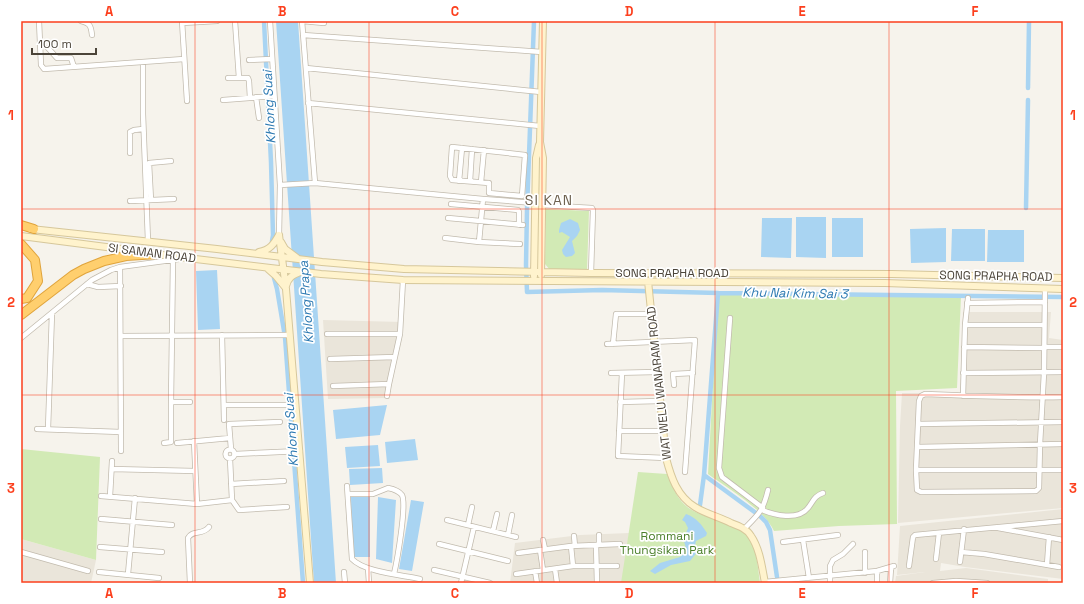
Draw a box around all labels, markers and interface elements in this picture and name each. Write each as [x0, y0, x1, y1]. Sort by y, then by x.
text: A [105, 3, 114, 20]
text: B [278, 3, 287, 20]
text: C [451, 3, 459, 20]
text: D [625, 3, 634, 20]
text: E [798, 3, 806, 20]
text: F [972, 3, 979, 20]
scale bar [32, 30, 96, 56]
text: 100 m [38, 36, 72, 52]
water label: Khlong Suai [258, 68, 279, 144]
text: 1 [8, 107, 14, 124]
text: 1 [1070, 107, 1076, 124]
district label: SI KAN [525, 191, 573, 209]
street label: SI SAMAN ROAD [107, 240, 197, 266]
water label: Khlong Prapa [295, 260, 317, 344]
street label: SONG PRAPHA ROAD [615, 265, 729, 281]
street label: SONG PRAPHA ROAD [939, 267, 1053, 285]
water label: Khu Nai Kim Sai 3 [742, 284, 850, 302]
text: 2 [7, 294, 15, 311]
text: 2 [1069, 294, 1077, 311]
street label: WAT WELU WANARAM ROAD [643, 306, 675, 460]
water label: Khlong Suai [280, 391, 302, 467]
text: 3 [7, 480, 15, 497]
text: 3 [1069, 480, 1077, 497]
park label: Rommani Thungsikan Park [620, 528, 715, 558]
text: A [105, 585, 114, 602]
text: B [278, 585, 287, 602]
text: C [451, 585, 459, 602]
text: D [625, 585, 634, 602]
text: E [798, 585, 806, 602]
text: F [972, 585, 979, 602]

